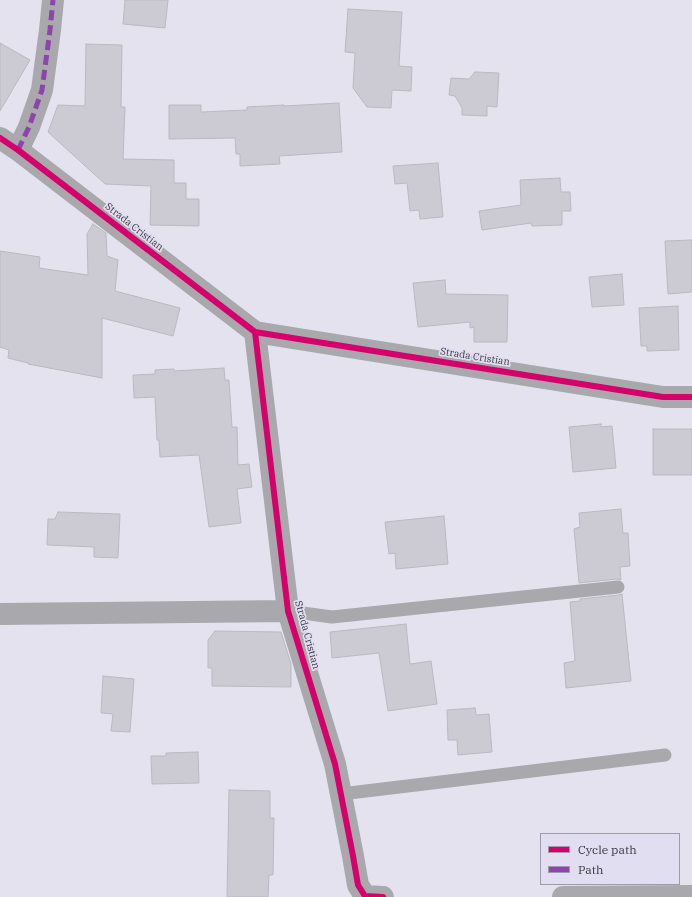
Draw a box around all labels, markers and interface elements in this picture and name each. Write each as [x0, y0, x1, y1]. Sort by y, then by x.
street label: Strada Cristian [103, 201, 165, 253]
street label: Strada Cristian [439, 346, 511, 368]
street label: Strada Cristian [292, 599, 322, 671]
legend [540, 833, 680, 885]
text: Cycle path [578, 842, 637, 857]
text: Path [578, 862, 603, 877]

